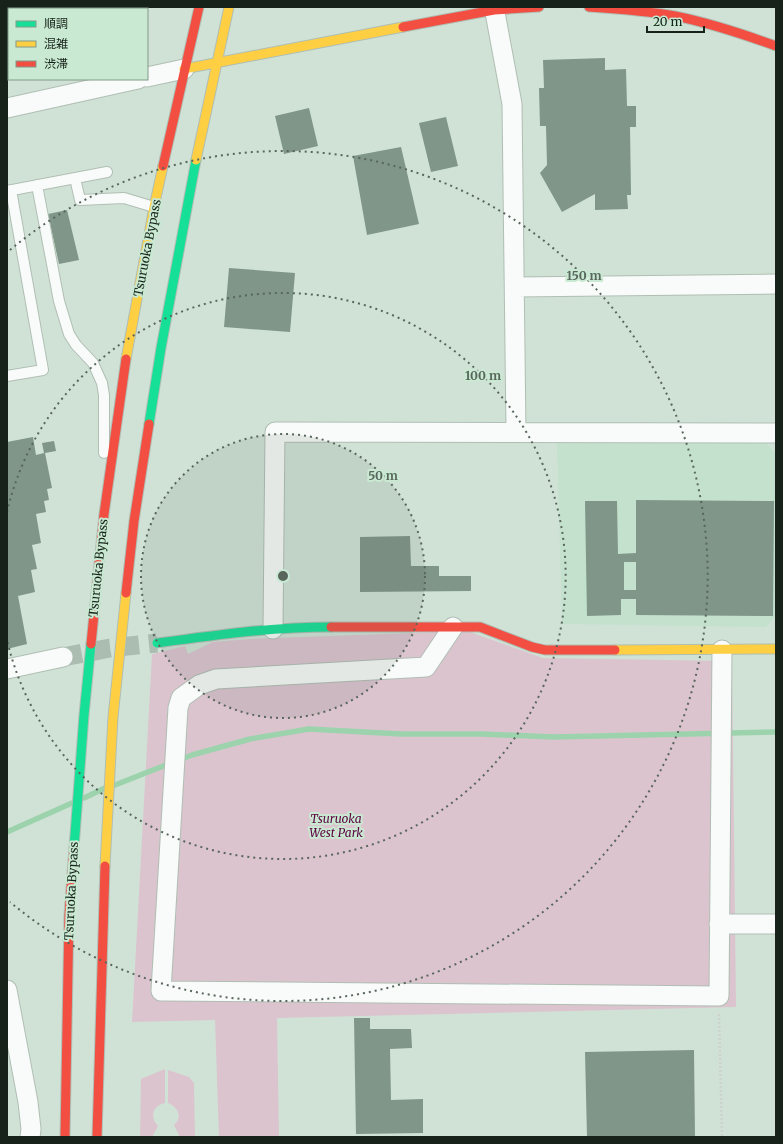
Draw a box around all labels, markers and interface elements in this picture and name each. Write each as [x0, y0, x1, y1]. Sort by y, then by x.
legend [8, 8, 148, 80]
scale bar [647, 8, 704, 34]
text: 20 m [653, 14, 682, 29]
text: 順調 [44, 16, 68, 31]
text: 混雑 [44, 36, 68, 51]
text: 渋滞 [44, 56, 68, 71]
street label: Tsuruoka Bypass [130, 198, 164, 298]
text: 150 m [567, 268, 602, 283]
text: 100 m [465, 368, 501, 383]
text: 50 m [368, 468, 398, 483]
street label: Tsuruoka Bypass [85, 518, 111, 618]
centre of rings [276, 569, 290, 583]
park label: Tsuruoka West Park [309, 811, 363, 840]
street label: Tsuruoka Bypass [61, 841, 81, 941]

